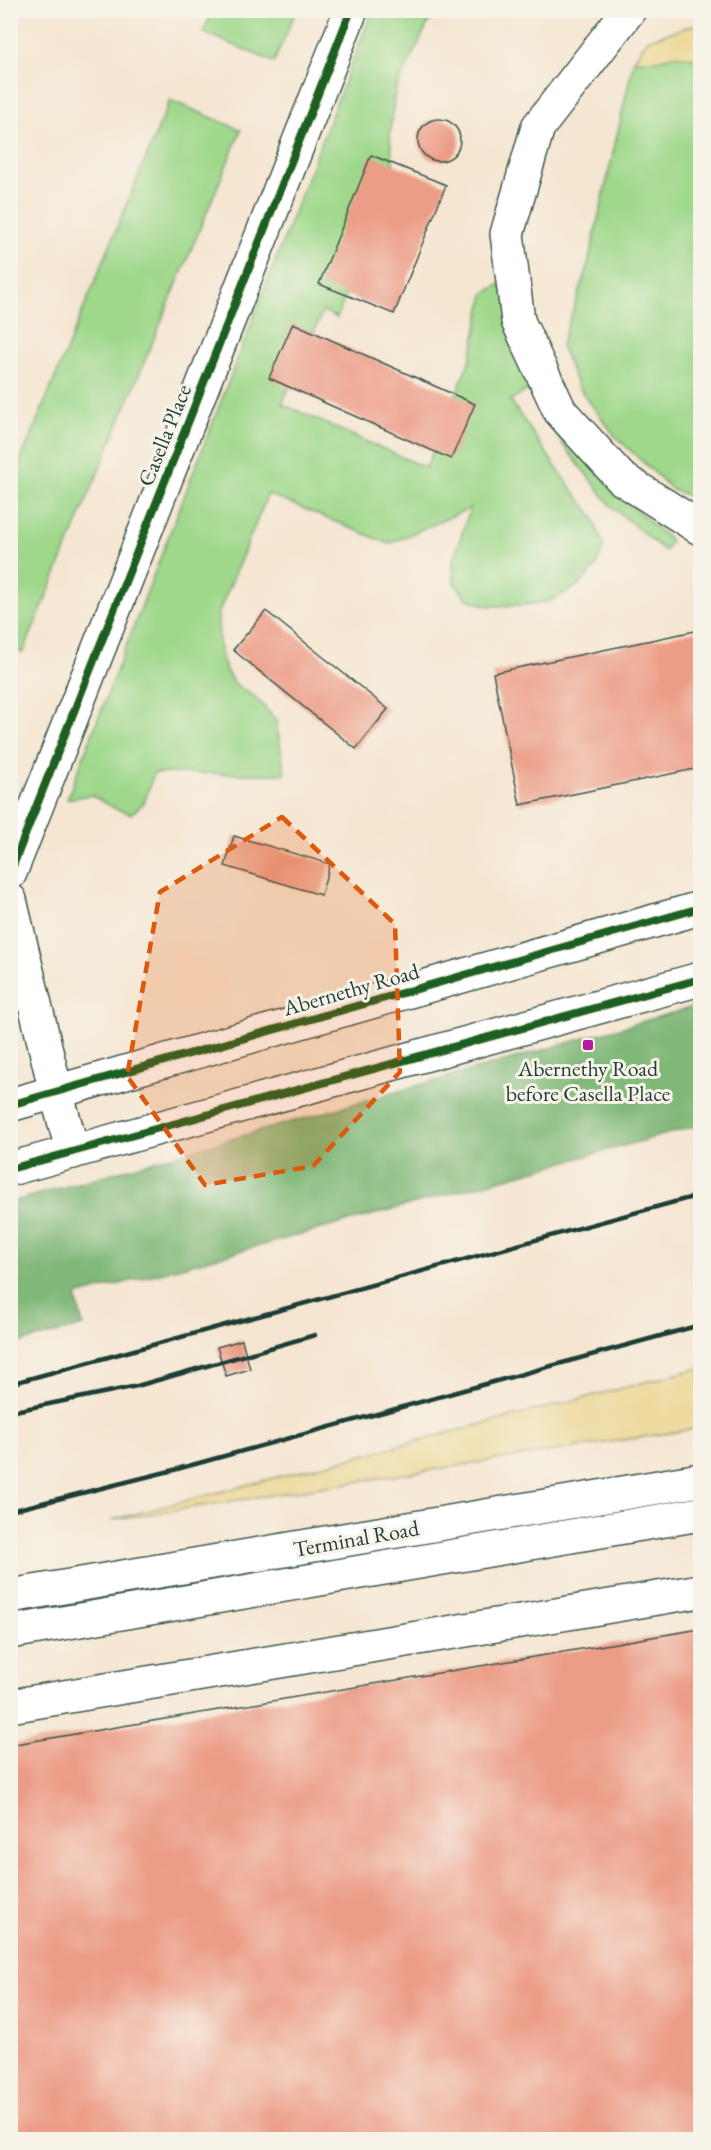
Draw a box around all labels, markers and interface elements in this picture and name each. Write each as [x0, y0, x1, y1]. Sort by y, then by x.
street label: Casella Place [131, 380, 198, 490]
street label: Abernethy Road [279, 956, 423, 1023]
marker: Abernethy Road before Casella Place [581, 1038, 595, 1052]
place label: Abernethy Road before Casella Place [506, 1054, 671, 1108]
street label: Terminal Road [291, 1513, 422, 1564]

